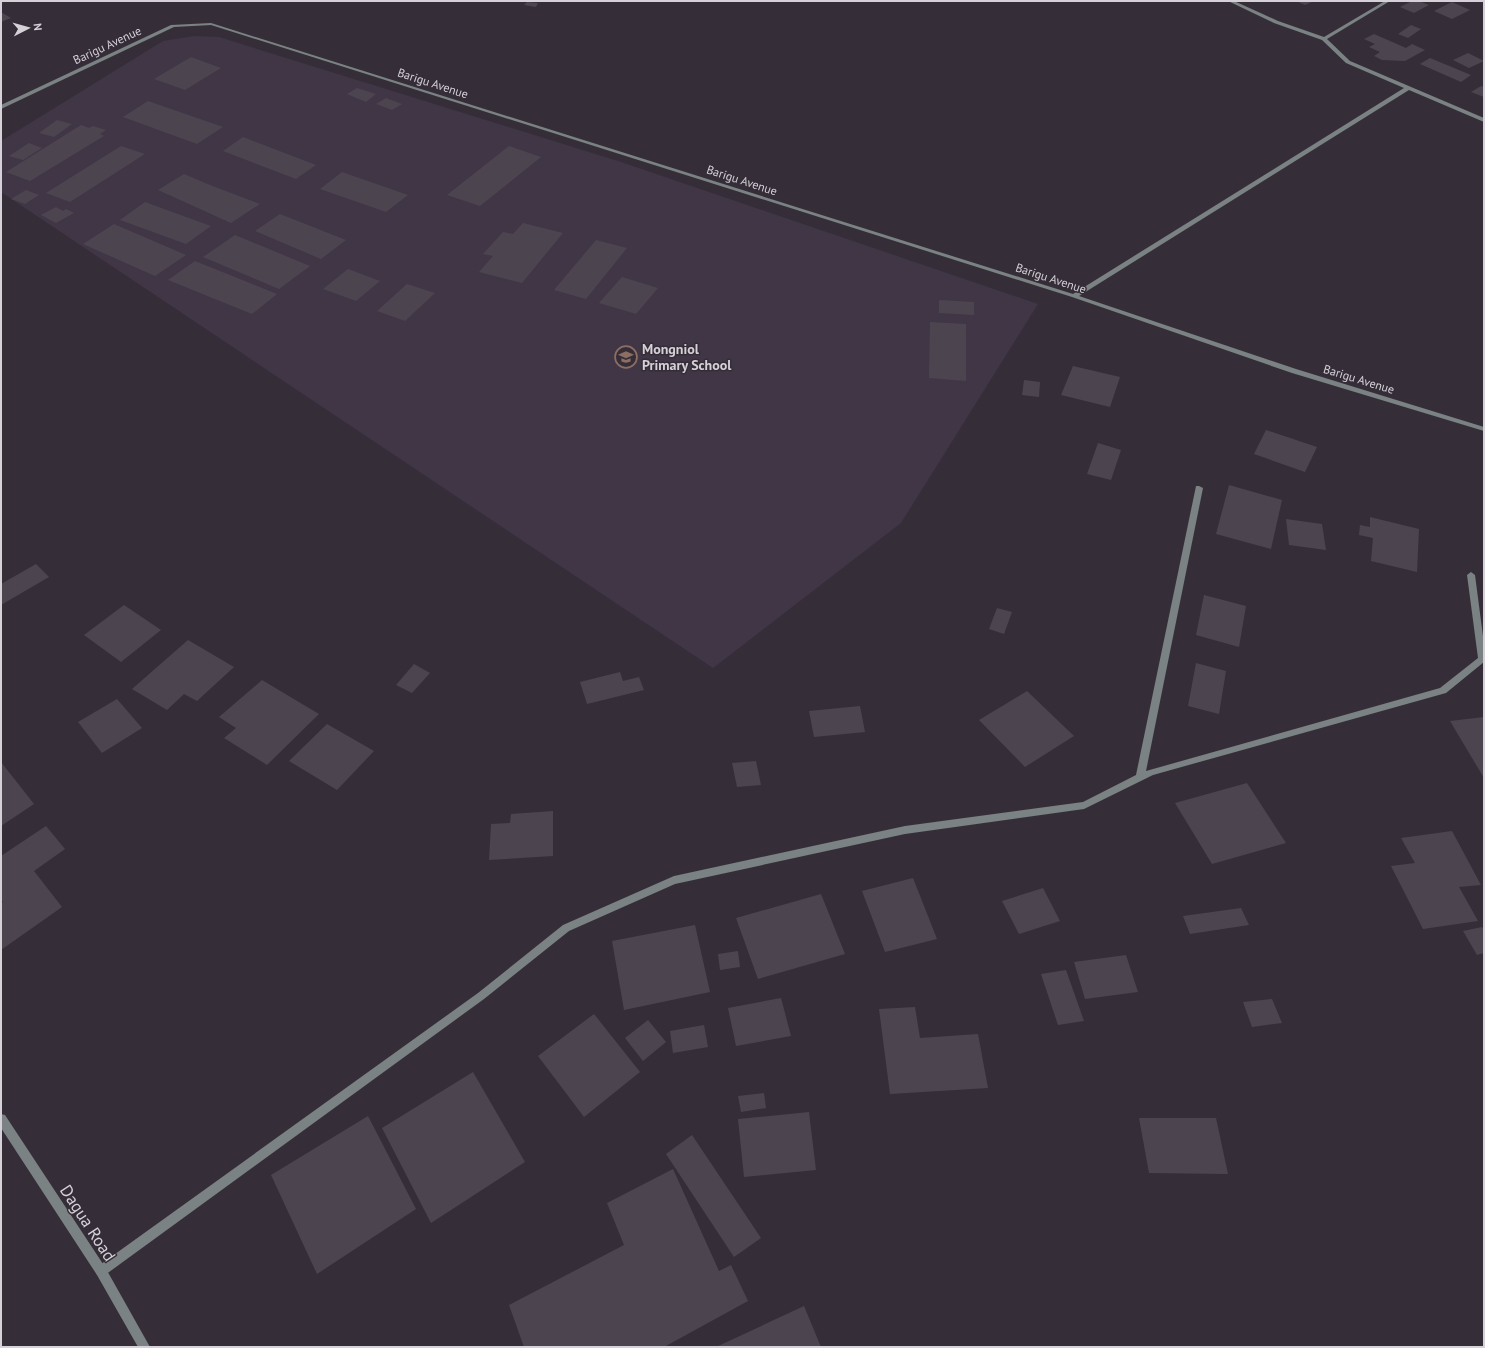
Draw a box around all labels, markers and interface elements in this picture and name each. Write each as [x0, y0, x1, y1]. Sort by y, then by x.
north arrow [8, 8, 48, 48]
text: N [31, 23, 45, 31]
street label: Barigu Avenue [71, 23, 143, 67]
street label: Barigu Avenue [396, 65, 470, 101]
street label: Barigu Avenue [705, 162, 779, 198]
street label: Barigu Avenue [1014, 260, 1088, 296]
place label: Mongniol Primary School [642, 340, 732, 374]
school or university icon: Mongniol Primary School [613, 344, 639, 370]
street label: Barigu Avenue [1322, 361, 1396, 397]
street label: Dagua Road [55, 1181, 121, 1265]

